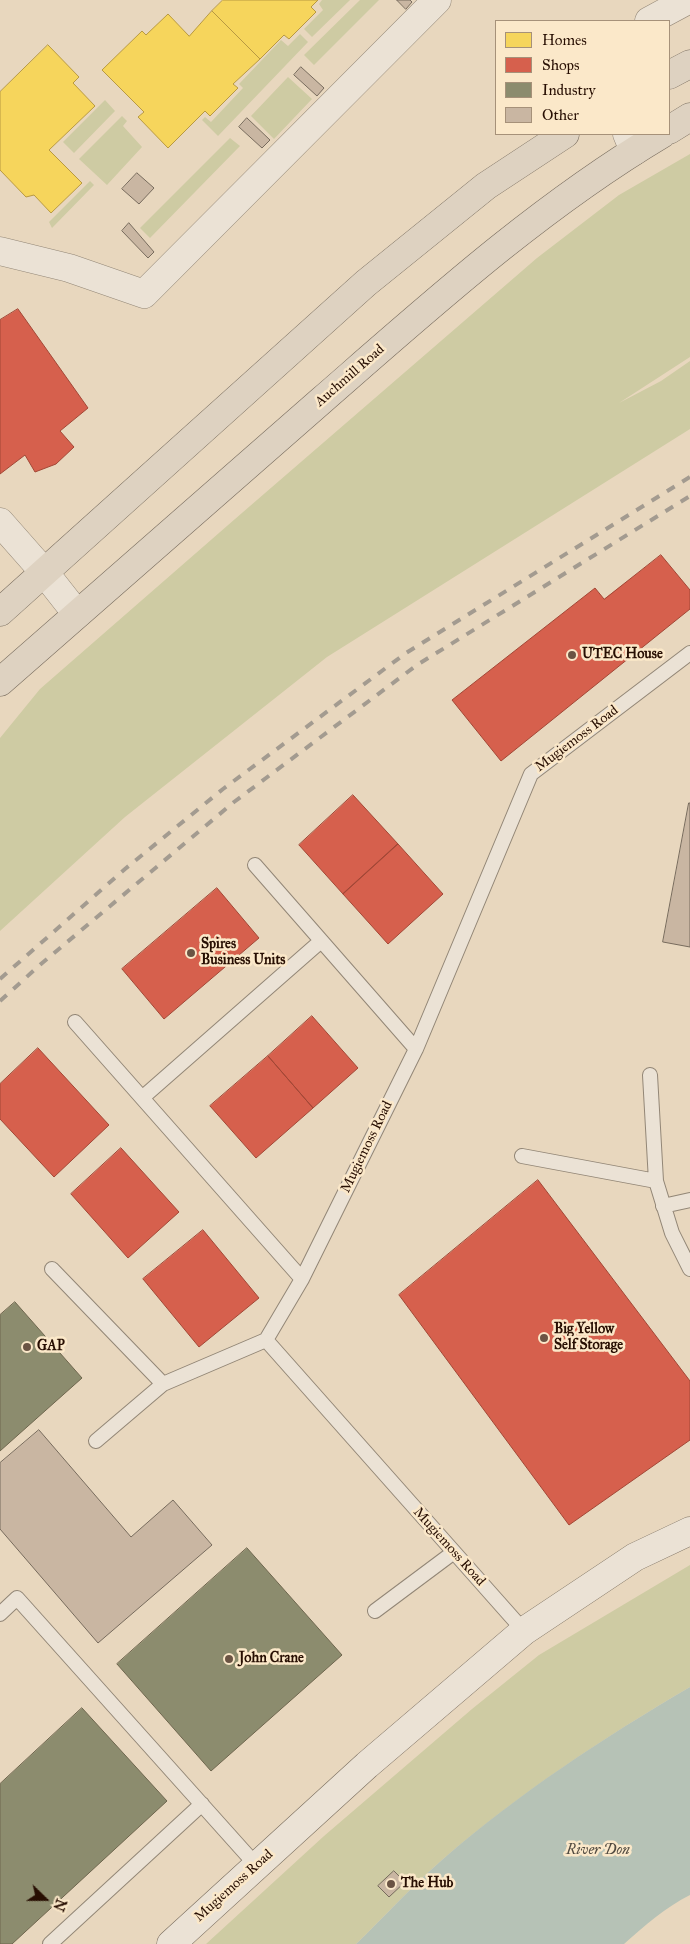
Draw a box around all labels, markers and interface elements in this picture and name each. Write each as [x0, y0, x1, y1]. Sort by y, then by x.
legend [495, 20, 670, 135]
text: Homes [542, 31, 587, 49]
text: Shops [542, 56, 580, 74]
text: Industry [542, 81, 596, 99]
text: Other [542, 106, 579, 124]
street label: Auchmill Road [312, 341, 388, 411]
place label: UTEC House [582, 647, 663, 663]
marker: UTEC House [566, 649, 578, 661]
street label: Mugiemoss Road [532, 702, 622, 776]
place label: Spires Business Units [201, 937, 285, 970]
marker: Spires Business Units [185, 947, 197, 959]
street label: Mugiemoss Road [338, 1098, 396, 1196]
place label: Big Yellow Self Storage [554, 1322, 623, 1354]
marker: Big Yellow Self Storage [538, 1332, 550, 1344]
place label: GAP [37, 1339, 65, 1355]
marker: GAP [21, 1341, 33, 1353]
street label: Mugiemoss Road [409, 1504, 489, 1590]
place label: John Crane [239, 1651, 304, 1667]
marker: John Crane [223, 1653, 235, 1665]
water label: River Don [566, 1841, 630, 1859]
street label: Mugiemoss Road [191, 1846, 277, 1926]
north arrow [20, 1874, 70, 1924]
place label: The Hub [401, 1876, 453, 1892]
marker: The Hub [385, 1878, 397, 1890]
text: N [49, 1896, 69, 1913]

